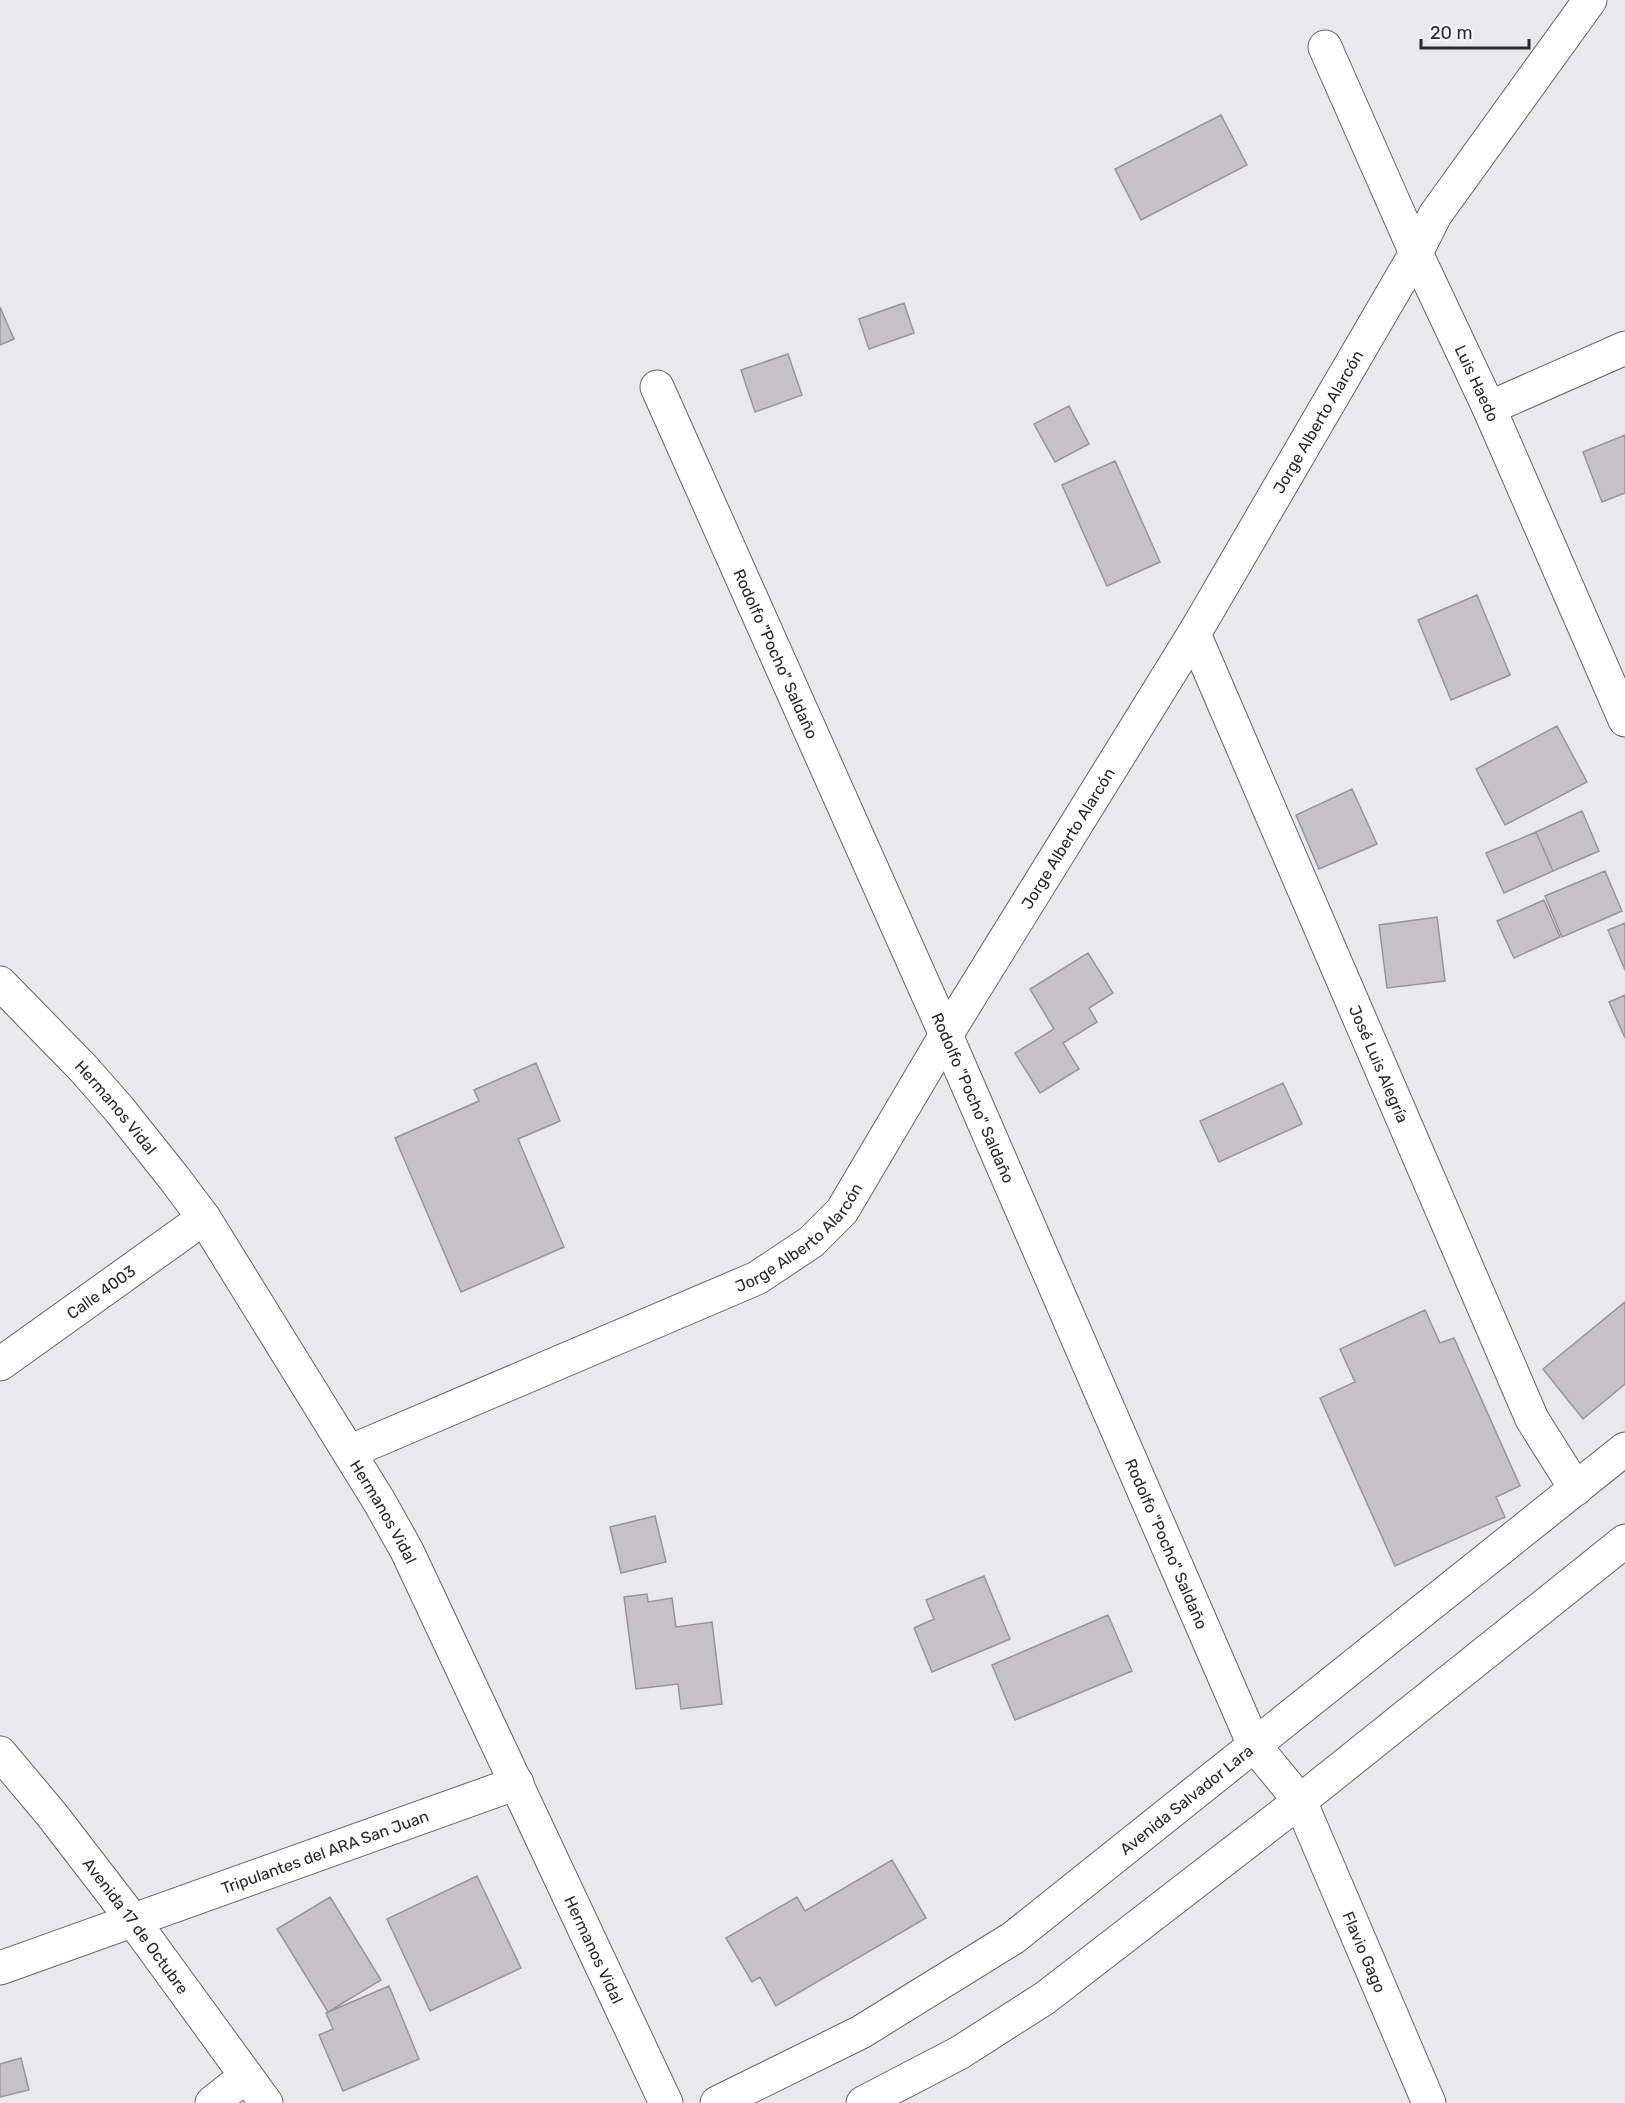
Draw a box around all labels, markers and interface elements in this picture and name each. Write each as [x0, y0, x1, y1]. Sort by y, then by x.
scale bar [1421, 12, 1529, 50]
text: 20 m [1430, 22, 1472, 44]
street label: Luis Haedo [1451, 342, 1503, 424]
street label: Jorge Alberto Alarcón [1269, 347, 1367, 497]
street label: Rodolfo "Pocho" Saldaño [729, 566, 822, 742]
street label: Jorge Alberto Alarcón [1017, 764, 1119, 913]
street label: José Luis Alegría [1345, 1002, 1412, 1126]
street label: Rodolfo "Pocho" Saldaño [927, 1010, 1018, 1186]
street label: Hermanos Vidal [71, 1057, 160, 1158]
street label: Jorge Alberto Alarcón [732, 1180, 866, 1296]
street label: Calle 4003 [63, 1261, 139, 1323]
street label: Rodolfo "Pocho" Saldaño [1121, 1456, 1212, 1632]
street label: Hermanos Vidal [346, 1457, 421, 1567]
street label: Avenida Salvador Lara [1116, 1741, 1257, 1859]
street label: Tripulantes del ARA San Juan [219, 1806, 431, 1898]
street label: Avenida 17 de Octubre [79, 1854, 193, 1998]
street label: Hermanos Vidal [560, 1893, 627, 2007]
street label: Flavio Gago [1338, 1909, 1390, 1995]

